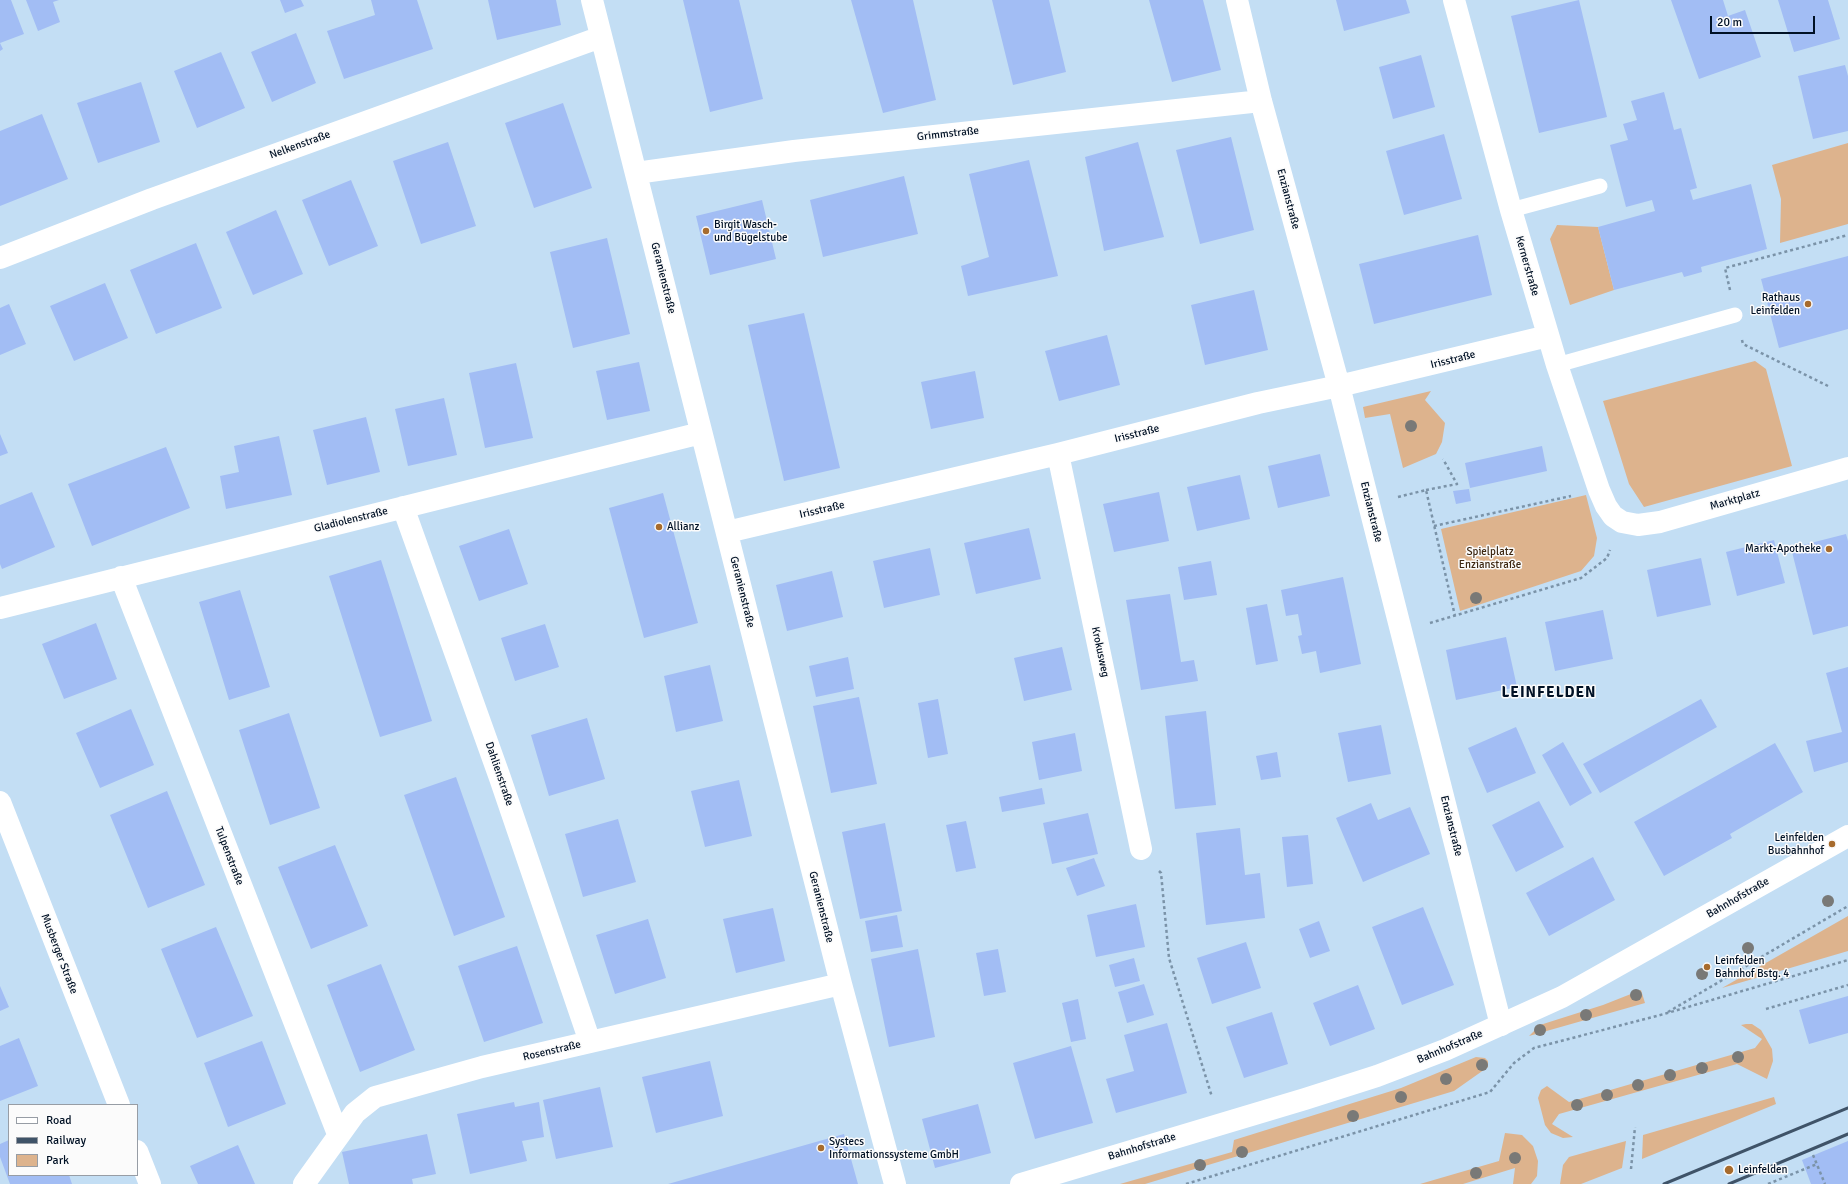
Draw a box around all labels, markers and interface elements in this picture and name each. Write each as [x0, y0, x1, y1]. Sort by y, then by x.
scale bar [1712, 8, 1817, 34]
text: 20 m [1717, 15, 1742, 30]
street label: Grimmstraße [916, 124, 980, 144]
street label: Nelkenstraße [268, 128, 332, 162]
street label: Enzianstraße [1274, 167, 1302, 231]
place label: Birgit Wasch- und Bügelstube [714, 218, 787, 244]
marker: Birgit Wasch- und Bügelstube [701, 226, 711, 236]
street label: Kernerstraße [1512, 234, 1542, 298]
street label: Geranienstraße [648, 241, 678, 315]
place label: Rathaus Leinfelden [1750, 291, 1800, 317]
marker: Rathaus Leinfelden [1803, 299, 1813, 309]
street label: Irisstraße [1429, 348, 1477, 372]
street label: Irisstraße [1113, 422, 1161, 446]
street label: Enzianstraße [1357, 480, 1385, 544]
street label: Marktplatz [1709, 487, 1761, 513]
street label: Irisstraße [798, 498, 846, 522]
street label: Gladiolenstraße [313, 504, 389, 536]
place label: Allianz [667, 520, 699, 534]
marker: Allianz [654, 522, 664, 532]
place label: Markt-Apotheke [1745, 542, 1821, 556]
marker: Markt-Apotheke [1824, 544, 1834, 554]
park label: Spielplatz Enzianstraße [1459, 545, 1521, 571]
street label: Geranienstraße [727, 555, 757, 629]
street label: Krokusweg [1088, 625, 1112, 679]
district label: LEINFELDEN [1501, 684, 1597, 702]
street label: Dahlienstraße [482, 740, 516, 808]
street label: Enzianstraße [1437, 794, 1465, 858]
street label: Tulpenstraße [212, 825, 246, 887]
place label: Leinfelden Busbahnhof [1768, 831, 1824, 857]
marker: Leinfelden Busbahnhof [1827, 839, 1837, 849]
street label: Geranienstraße [806, 870, 836, 944]
street label: Bahnhofstraße [1704, 875, 1772, 921]
street label: Musberger Straße [38, 912, 80, 996]
place label: Leinfelden Bahnhof Bstg. 4 [1715, 954, 1789, 980]
marker: Leinfelden Bahnhof Bstg. 4 [1702, 962, 1712, 972]
street label: Bahnhofstraße [1415, 1027, 1485, 1067]
street label: Rosenstraße [522, 1038, 582, 1064]
legend [8, 1104, 138, 1176]
text: Road [46, 1113, 72, 1128]
street label: Bahnhofstraße [1107, 1130, 1177, 1164]
text: Railway [46, 1133, 86, 1148]
place label: Systecs Informationssysteme GmbH [829, 1135, 959, 1161]
marker: Systecs Informationssysteme GmbH [816, 1143, 826, 1153]
text: Park [46, 1153, 69, 1168]
place label: Leinfelden [1738, 1163, 1788, 1177]
marker: Leinfelden [1723, 1164, 1735, 1176]

